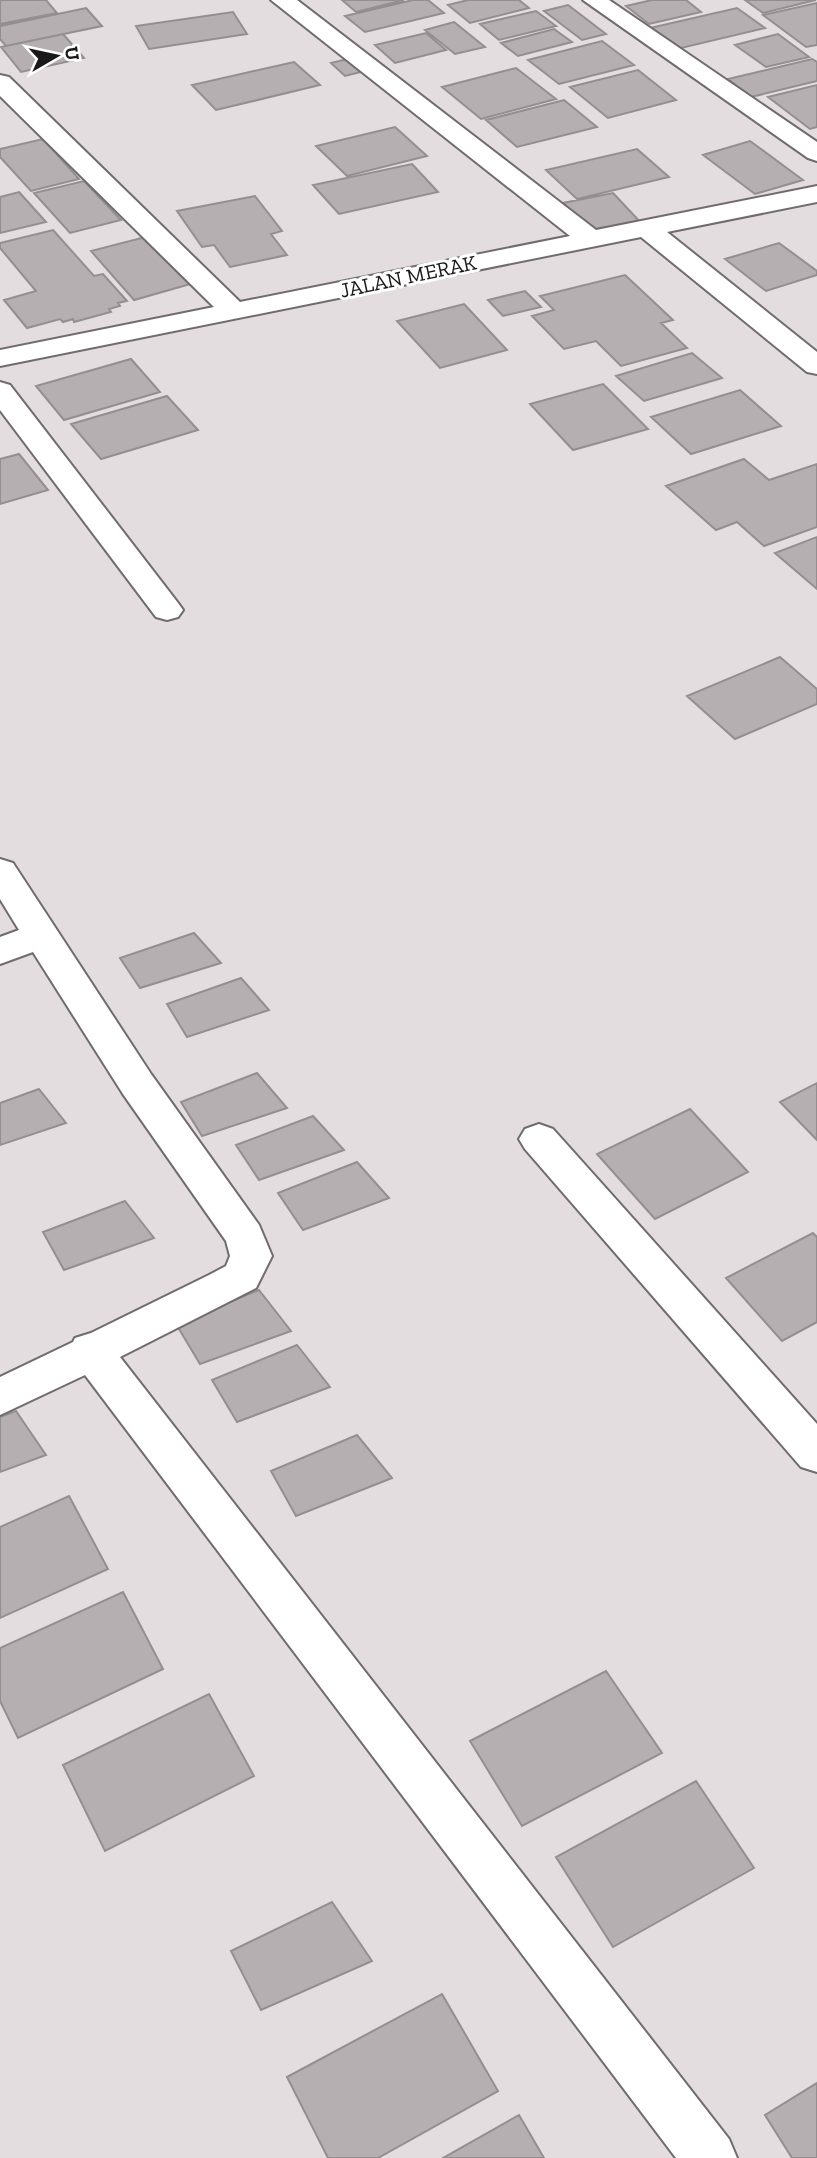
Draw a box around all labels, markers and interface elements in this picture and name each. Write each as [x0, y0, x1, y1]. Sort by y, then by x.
north arrow [21, 21, 91, 91]
text: U [60, 45, 85, 62]
street label: JALAN MERAK [338, 249, 479, 303]

